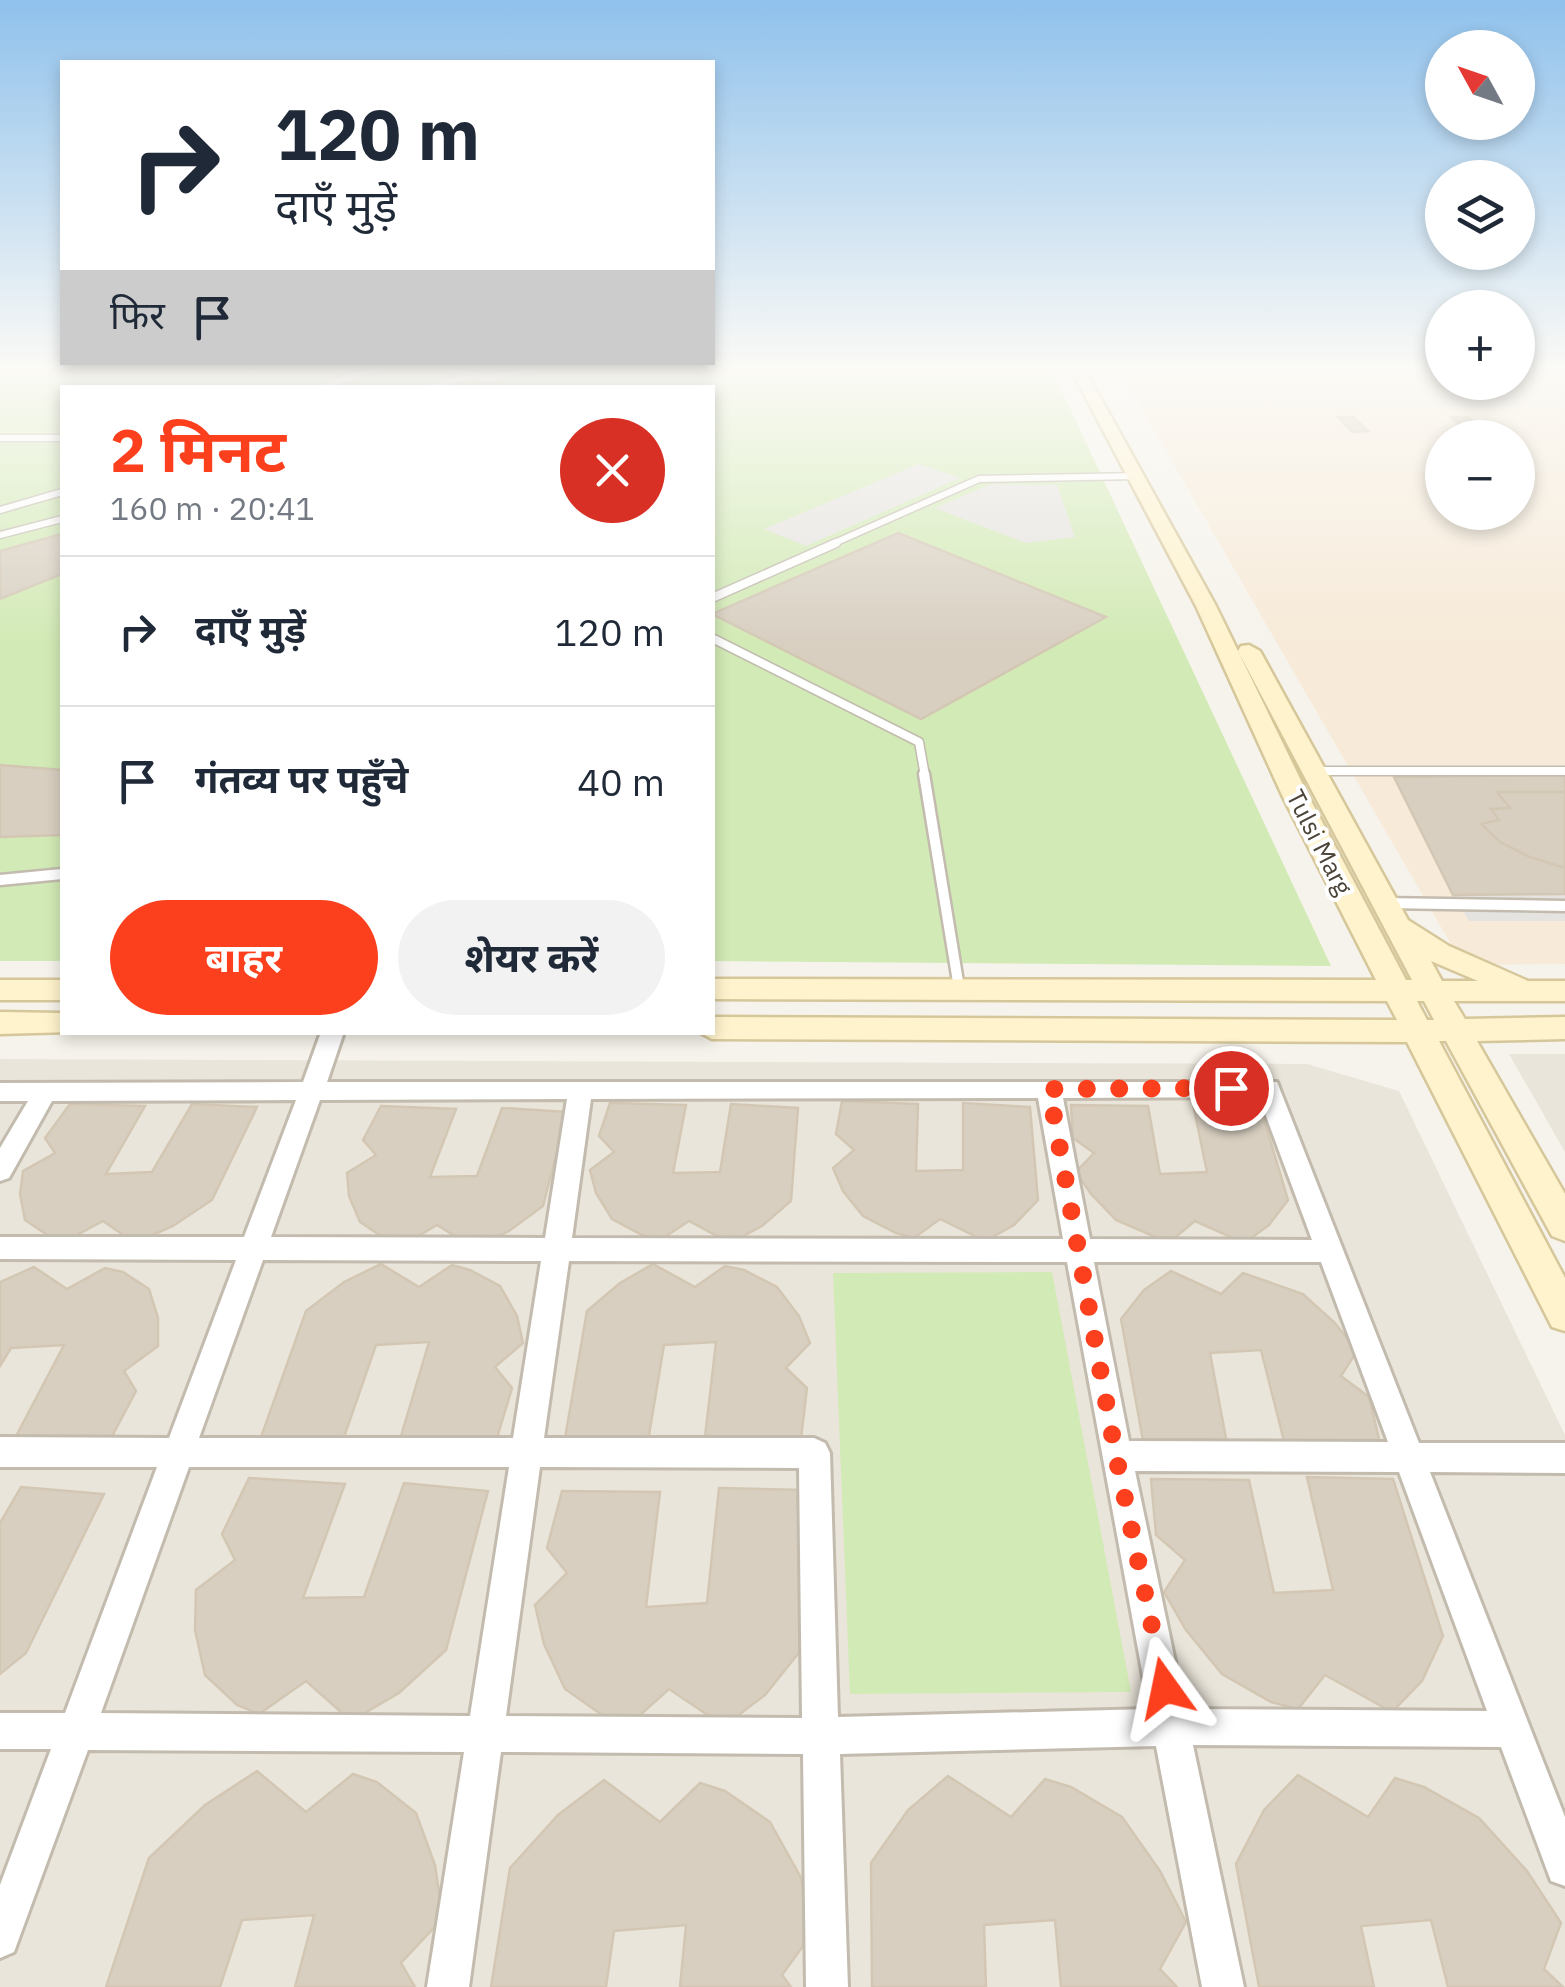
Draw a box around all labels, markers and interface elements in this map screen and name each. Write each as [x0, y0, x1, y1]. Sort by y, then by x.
north arrow [1425, 30, 1535, 140]
map controls [1425, 30, 1535, 530]
text: 120 m [275, 88, 480, 179]
icon: right [110, 100, 240, 230]
button: layers [1425, 160, 1535, 270]
text: दाएँ मुड़ें [275, 176, 397, 234]
text: फिर [110, 290, 165, 339]
icon: arrive [185, 290, 240, 345]
button: + [1425, 290, 1535, 400]
text: 2 मिनट [110, 410, 286, 489]
button: close [560, 418, 665, 523]
button: − [1425, 420, 1535, 530]
text: 160 m · 20:41 [110, 487, 315, 529]
icon: right [110, 604, 165, 659]
text: दाएँ मुड़ें [195, 604, 306, 653]
text: 120 m [554, 607, 665, 656]
icon: arrive [110, 754, 165, 809]
text: गंतव्य पर पहुँचे [195, 754, 408, 803]
text: 40 m [577, 757, 665, 806]
street label: Tulsi Marg [1279, 784, 1361, 900]
button: बाहर [110, 900, 378, 1015]
button: शेयर करें [398, 900, 665, 1015]
pin [1189, 1046, 1274, 1131]
icon: arrive [1204, 1061, 1259, 1116]
position arrow [1113, 1636, 1217, 1740]

